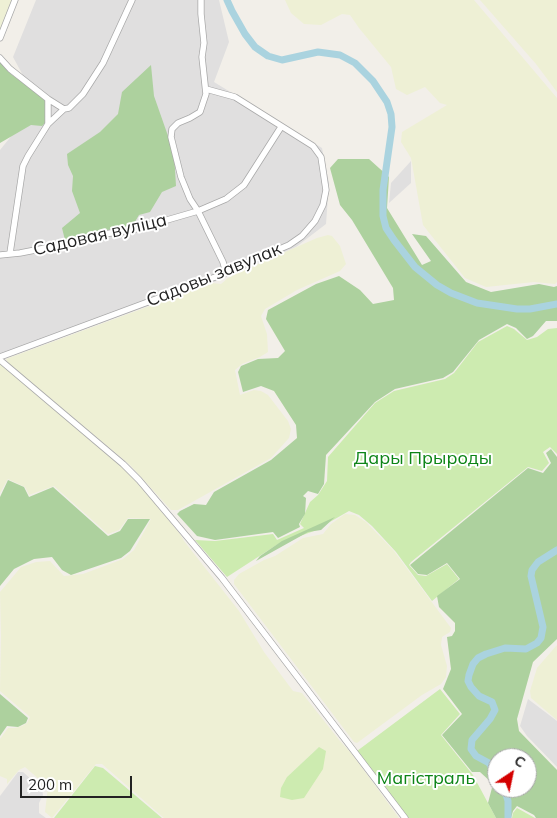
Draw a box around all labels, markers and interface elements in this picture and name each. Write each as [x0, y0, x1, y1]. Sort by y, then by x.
street label: Садовая вуліца [31, 209, 169, 261]
street label: Садовы завулак [144, 238, 284, 312]
park label: Дары Прыроды [354, 448, 492, 470]
north arrow [487, 748, 537, 798]
text: С [511, 751, 529, 772]
scale bar [22, 766, 135, 798]
park label: Магістраль [377, 768, 475, 790]
text: 200 m [28, 775, 72, 794]

